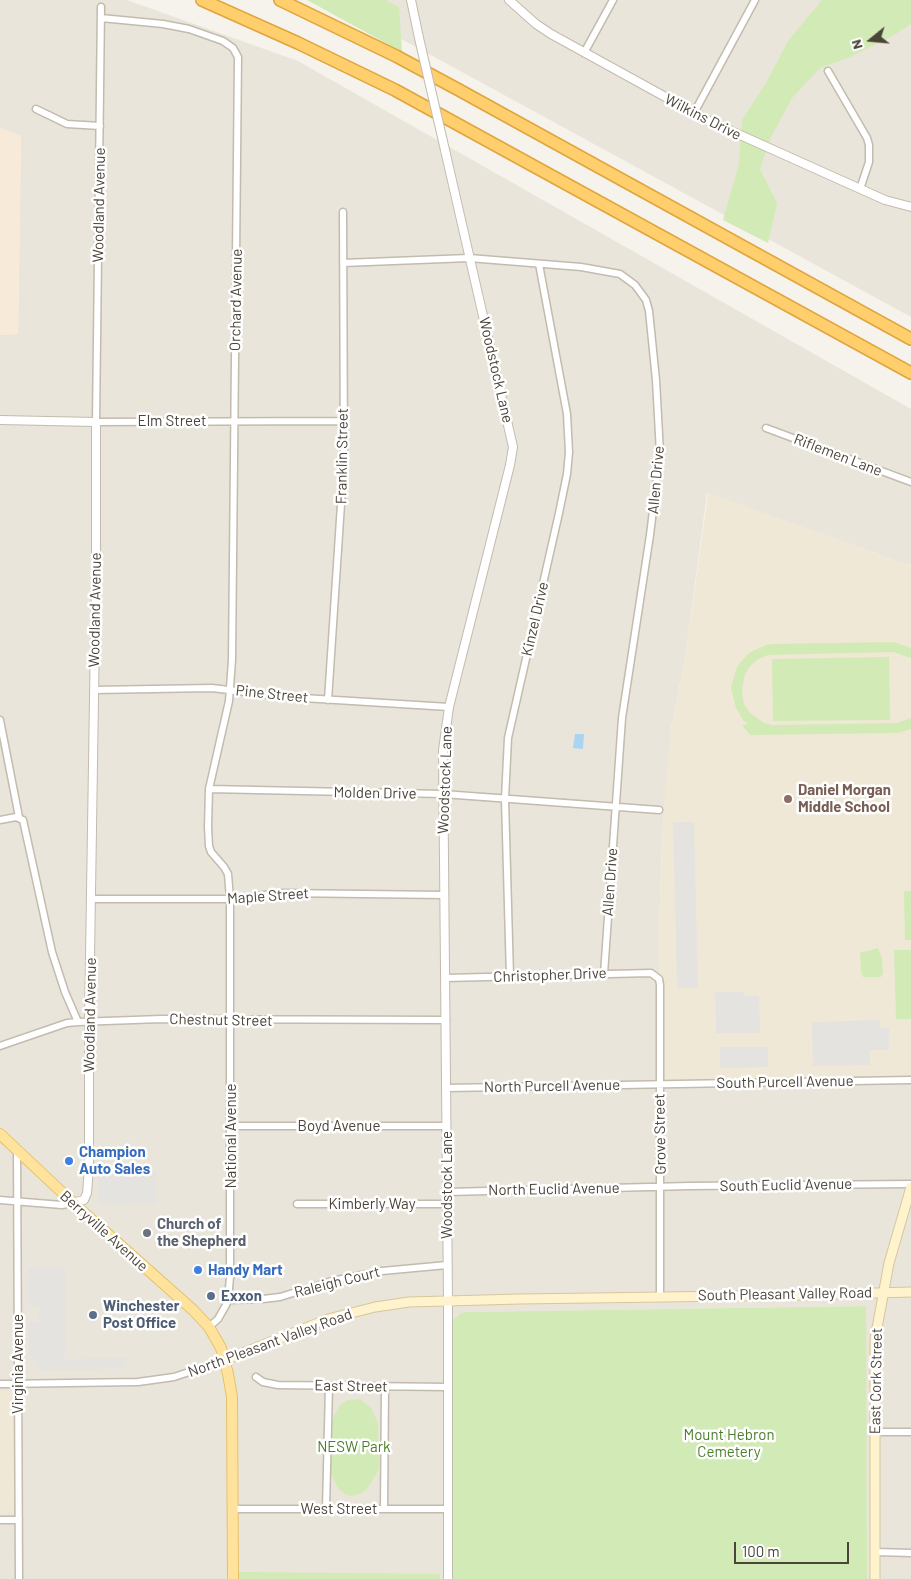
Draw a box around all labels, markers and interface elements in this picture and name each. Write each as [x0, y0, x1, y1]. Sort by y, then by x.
north arrow [846, 15, 896, 65]
text: N [847, 38, 866, 51]
street label: Wilkins Drive [662, 90, 744, 144]
street label: Woodland Avenue [89, 147, 109, 263]
street label: Orchard Avenue [226, 249, 246, 351]
street label: Woodstock Lane [475, 315, 517, 425]
street label: Franklin Street [332, 408, 352, 504]
street label: Elm Street [138, 412, 206, 430]
street label: Riflemen Lane [791, 430, 885, 480]
street label: Allen Drive [644, 445, 668, 515]
street label: Woodland Avenue [85, 552, 105, 668]
street label: Kinzel Drive [518, 580, 552, 658]
street label: Pine Street [235, 681, 309, 707]
street label: Woodstock Lane [434, 726, 456, 834]
place label: Daniel Morgan Middle School [798, 781, 891, 816]
street label: Molden Drive [333, 783, 417, 803]
marker: Daniel Morgan Middle School [782, 793, 794, 805]
street label: Allen Drive [599, 847, 621, 917]
street label: Maple Street [226, 884, 310, 908]
street label: Woodland Avenue [80, 957, 100, 1073]
street label: Christopher Drive [493, 964, 607, 986]
street label: Chestnut Street [169, 1010, 273, 1030]
street label: South Purcell Avenue [716, 1072, 854, 1092]
street label: North Purcell Avenue [484, 1076, 620, 1096]
street label: National Avenue [222, 1083, 240, 1189]
street label: Grove Street [650, 1093, 670, 1175]
street label: Boyd Avenue [298, 1117, 380, 1135]
street label: Woodstock Lane [438, 1131, 456, 1239]
place label: Champion Auto Sales [79, 1143, 150, 1178]
marker: Champion Auto Sales [63, 1155, 75, 1167]
street label: South Euclid Avenue [720, 1175, 852, 1195]
street label: North Euclid Avenue [488, 1179, 620, 1199]
street label: Berryville Avenue [56, 1187, 152, 1275]
street label: Kimberly Way [328, 1195, 416, 1213]
place label: Church of the Shepherd [157, 1215, 246, 1250]
marker: Church of the Shepherd [141, 1227, 153, 1239]
place label: Handy Mart [208, 1261, 283, 1279]
street label: Raleigh Court [292, 1263, 382, 1301]
marker: Handy Mart [192, 1264, 204, 1276]
street label: South Pleasant Valley Road [698, 1283, 872, 1305]
place label: Exxon [221, 1287, 262, 1305]
marker: Exxon [205, 1290, 217, 1302]
place label: Winchester Post Office [103, 1297, 179, 1332]
street label: North Pleasant Valley Road [185, 1305, 355, 1381]
marker: Winchester Post Office [87, 1309, 99, 1321]
street label: Virginia Avenue [9, 1314, 27, 1414]
street label: East Cork Street [866, 1328, 886, 1434]
street label: East Street [314, 1376, 388, 1396]
park label: Mount Hebron Cemetery [683, 1426, 775, 1461]
park label: NESW Park [317, 1438, 391, 1456]
street label: West Street [301, 1500, 377, 1518]
scale bar [736, 1532, 851, 1564]
text: 100 m [742, 1542, 780, 1560]

